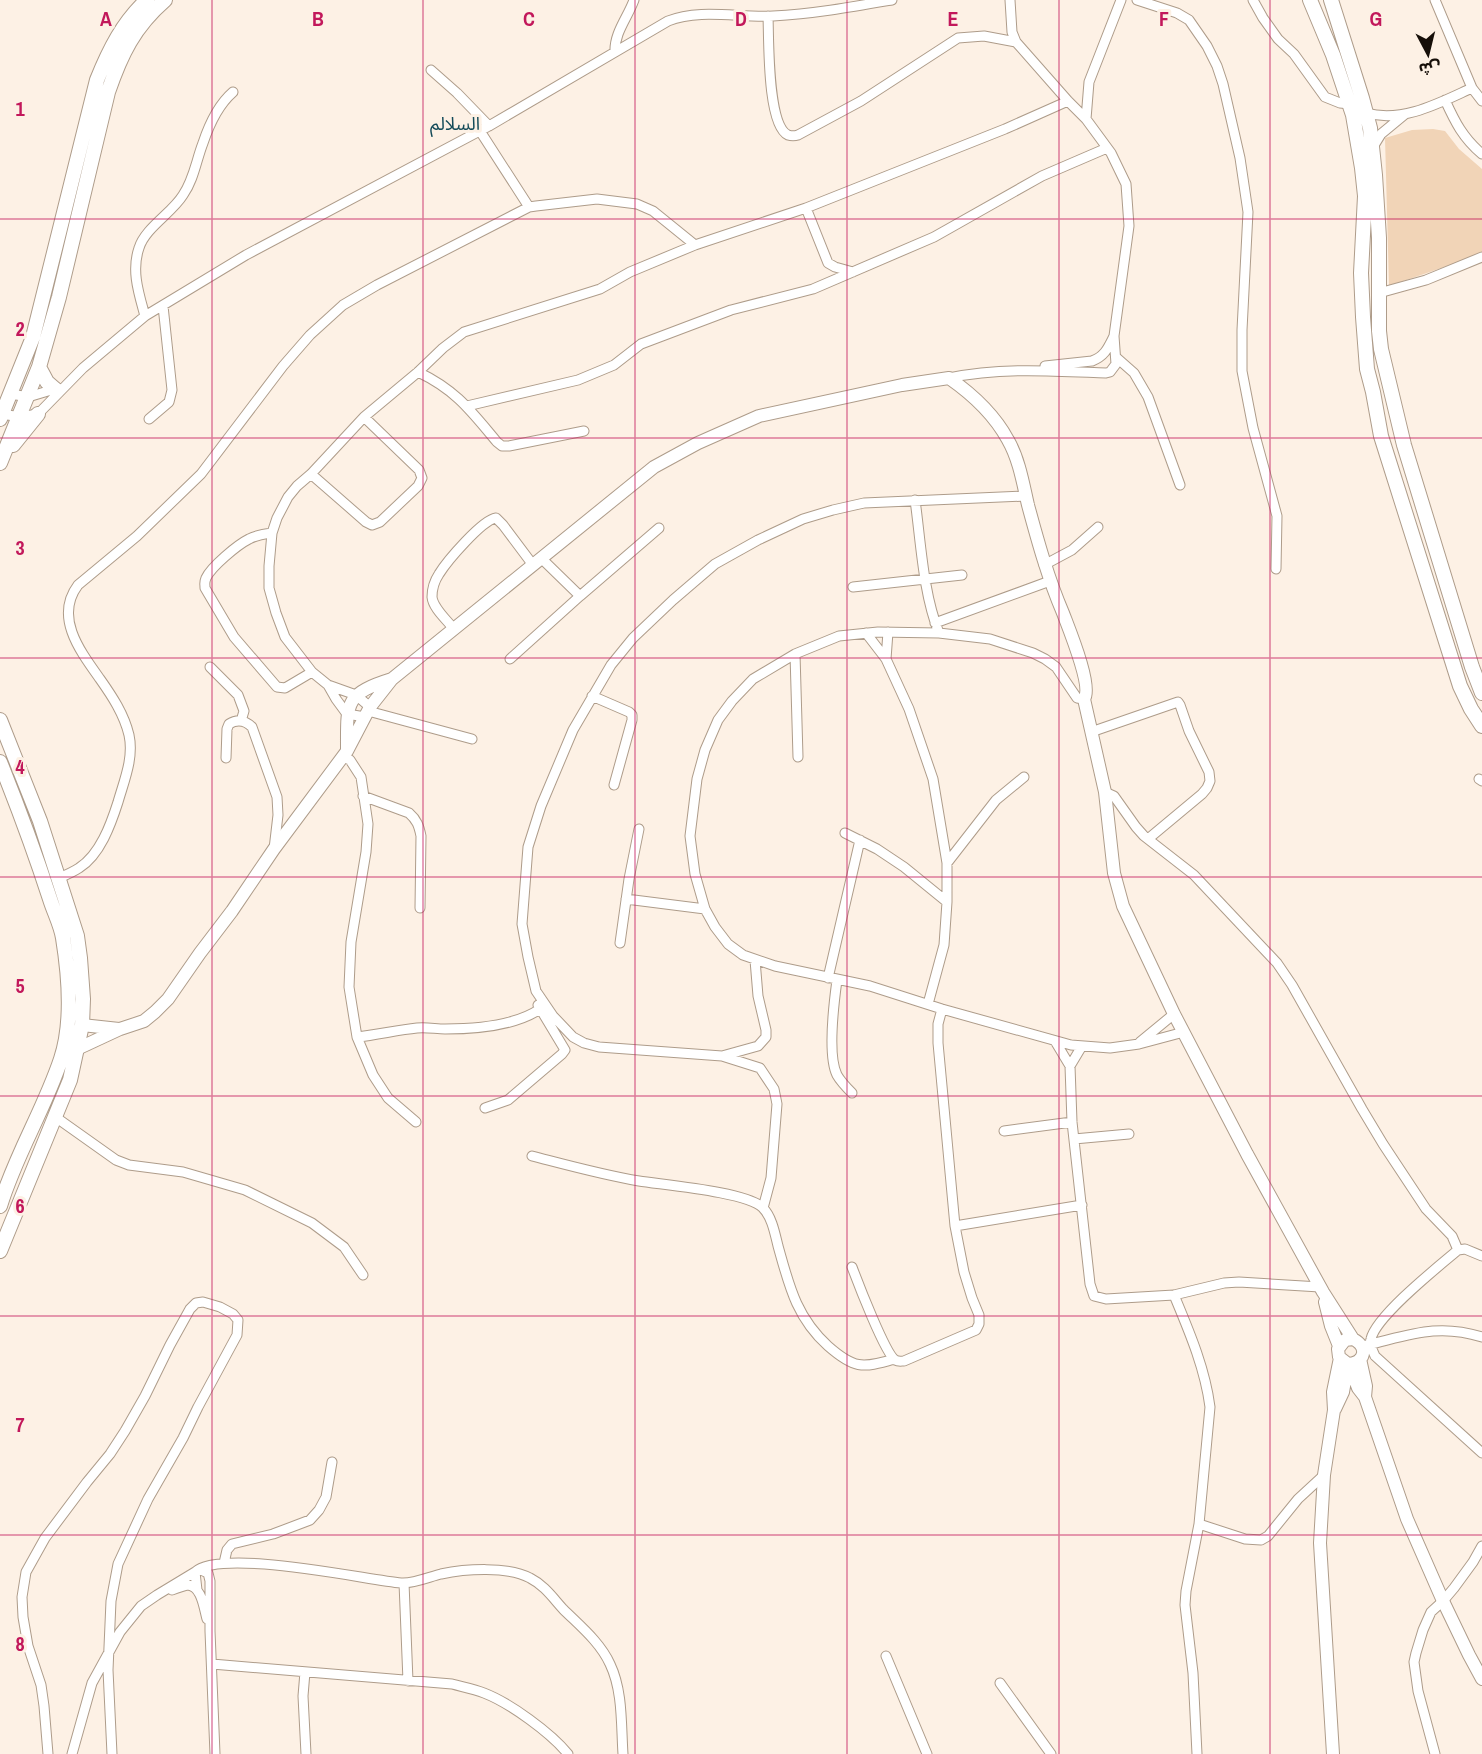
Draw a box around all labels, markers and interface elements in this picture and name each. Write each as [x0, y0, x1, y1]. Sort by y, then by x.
text: A [100, 5, 112, 32]
text: B [312, 5, 324, 32]
text: C [523, 5, 535, 32]
text: D [735, 5, 747, 32]
text: E [948, 5, 959, 32]
text: F [1159, 5, 1169, 32]
text: G [1370, 5, 1382, 32]
north arrow [1398, 24, 1458, 84]
text: ش [1418, 57, 1442, 81]
text: 1 [15, 95, 25, 122]
district label: السلالم [430, 111, 480, 137]
text: 2 [15, 315, 25, 342]
text: 3 [15, 534, 25, 561]
text: 4 [15, 753, 25, 780]
text: 5 [15, 972, 25, 999]
text: 6 [15, 1192, 25, 1219]
text: 7 [15, 1411, 25, 1438]
text: 8 [15, 1630, 25, 1657]

